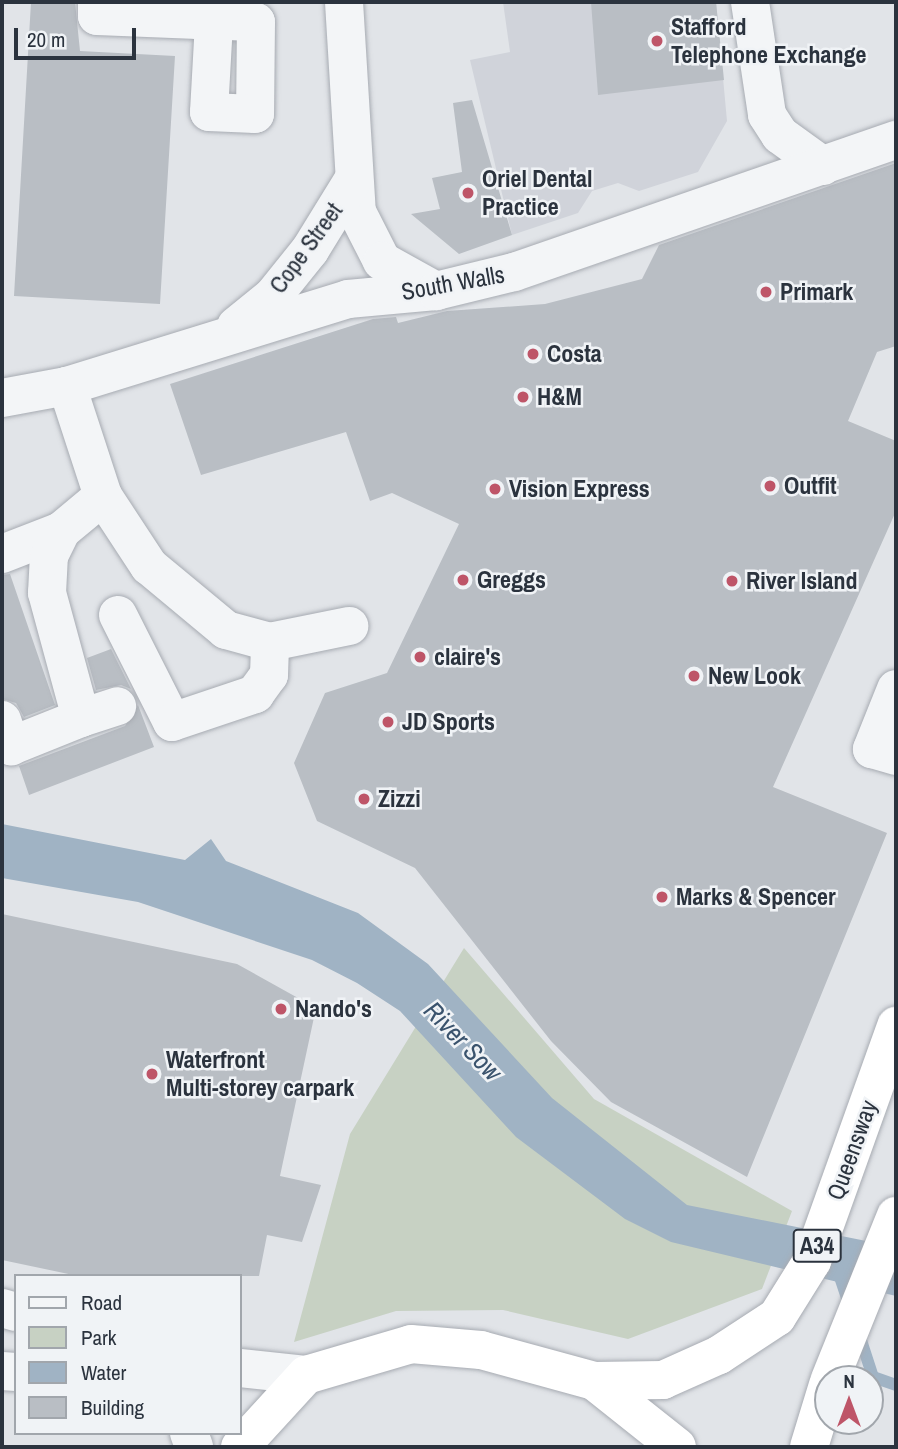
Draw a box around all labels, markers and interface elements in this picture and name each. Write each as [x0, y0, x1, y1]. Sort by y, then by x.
place label: Stafford Telephone Exchange [671, 13, 866, 69]
scale bar [18, 14, 140, 58]
text: 20 m [27, 25, 65, 54]
marker: Stafford Telephone Exchange [649, 33, 665, 49]
place label: Oriel Dental Practice [482, 165, 592, 221]
marker: Oriel Dental Practice [460, 185, 476, 201]
street label: Cope Street [263, 197, 349, 299]
street label: South Walls [399, 260, 507, 306]
place label: Primark [780, 278, 853, 306]
marker: Primark [758, 284, 774, 300]
place label: Costa [547, 340, 602, 368]
marker: Costa [525, 346, 541, 362]
place label: H&M [537, 383, 582, 411]
marker: H&M [515, 389, 531, 405]
place label: Outfit [784, 472, 836, 500]
place label: Vision Express [509, 475, 650, 503]
marker: Outfit [762, 478, 778, 494]
marker: Vision Express [487, 481, 503, 497]
place label: Greggs [477, 566, 546, 594]
place label: River Island [746, 567, 858, 595]
marker: Greggs [455, 572, 471, 588]
marker: River Island [724, 573, 740, 589]
place label: claire's [434, 643, 501, 671]
marker: claire's [412, 649, 428, 665]
place label: New Look [708, 662, 801, 690]
marker: New Look [686, 668, 702, 684]
place label: JD Sports [402, 708, 495, 736]
marker: JD Sports [380, 714, 396, 730]
place label: Zizzi [378, 785, 421, 813]
marker: Zizzi [356, 791, 372, 807]
place label: Marks & Spencer [676, 883, 836, 911]
marker: Marks & Spencer [654, 889, 670, 905]
place label: Nando's [295, 995, 372, 1023]
water label: River Sow [418, 995, 508, 1087]
marker: Nando's [273, 1001, 289, 1017]
place label: Waterfront Multi-storey carpark [166, 1046, 354, 1102]
marker: Waterfront Multi-storey carpark [144, 1066, 160, 1082]
street label: Queensway [821, 1096, 883, 1204]
road number: A34 [792, 1226, 842, 1266]
legend [14, 1274, 242, 1435]
text: Road [81, 1288, 122, 1317]
text: Park [81, 1323, 116, 1352]
text: Water [81, 1358, 126, 1387]
north arrow [814, 1365, 884, 1435]
text: N [843, 1368, 855, 1394]
text: Building [81, 1393, 144, 1422]

